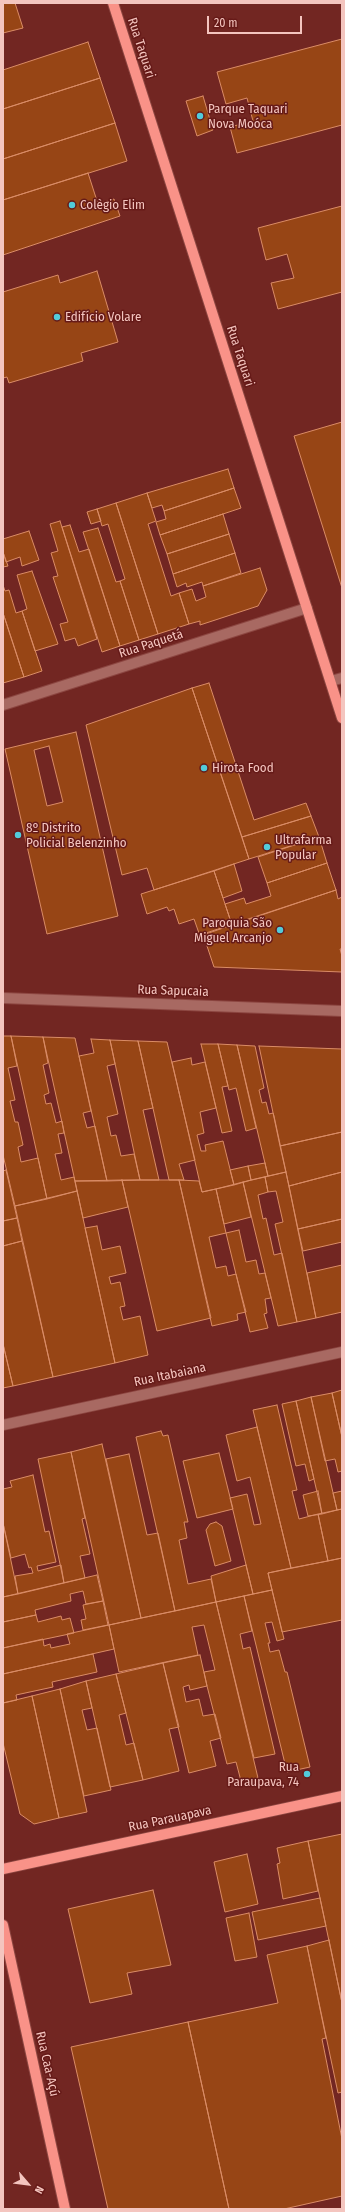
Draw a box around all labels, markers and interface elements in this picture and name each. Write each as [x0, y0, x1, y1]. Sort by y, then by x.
scale bar [209, 8, 304, 34]
street label: Rua Taquari [124, 16, 158, 80]
text: 20 m [214, 16, 238, 30]
place label: Parque Taquari Nova Moóca [208, 101, 288, 132]
marker: Parque Taquari Nova Moóca [195, 111, 205, 121]
place label: Colègio Elim [80, 197, 145, 213]
marker: Colègio Elim [67, 200, 77, 210]
place label: Edifício Volare [65, 309, 141, 325]
marker: Edifício Volare [52, 312, 62, 322]
street label: Rua Taquari [223, 324, 257, 388]
street label: Rua Paquetá [117, 626, 185, 662]
place label: Hirota Food [212, 760, 274, 776]
marker: Hirota Food [199, 763, 209, 773]
place label: 8º Distrito Policial Belenzinho [26, 820, 127, 851]
marker: 8º Distrito Policial Belenzinho [13, 830, 23, 840]
place label: Ultrafarma Popular [275, 832, 332, 863]
marker: Ultrafarma Popular [262, 842, 272, 852]
place label: Paroquia São Miguel Arcanjo [194, 915, 272, 946]
marker: Paroquia São Miguel Arcanjo [275, 925, 285, 935]
street label: Rua Sapucaia [137, 982, 209, 1000]
street label: Rua Itabaiana [133, 1360, 207, 1390]
place label: Rua Paraupava, 74 [227, 1759, 299, 1790]
marker: Rua Paraupava, 74 [302, 1769, 312, 1779]
street label: Rua Parauapava [127, 1803, 213, 1835]
street label: Rua Caa-Açú [32, 2030, 62, 2098]
north arrow [8, 2164, 48, 2204]
text: N [32, 2184, 46, 2196]

